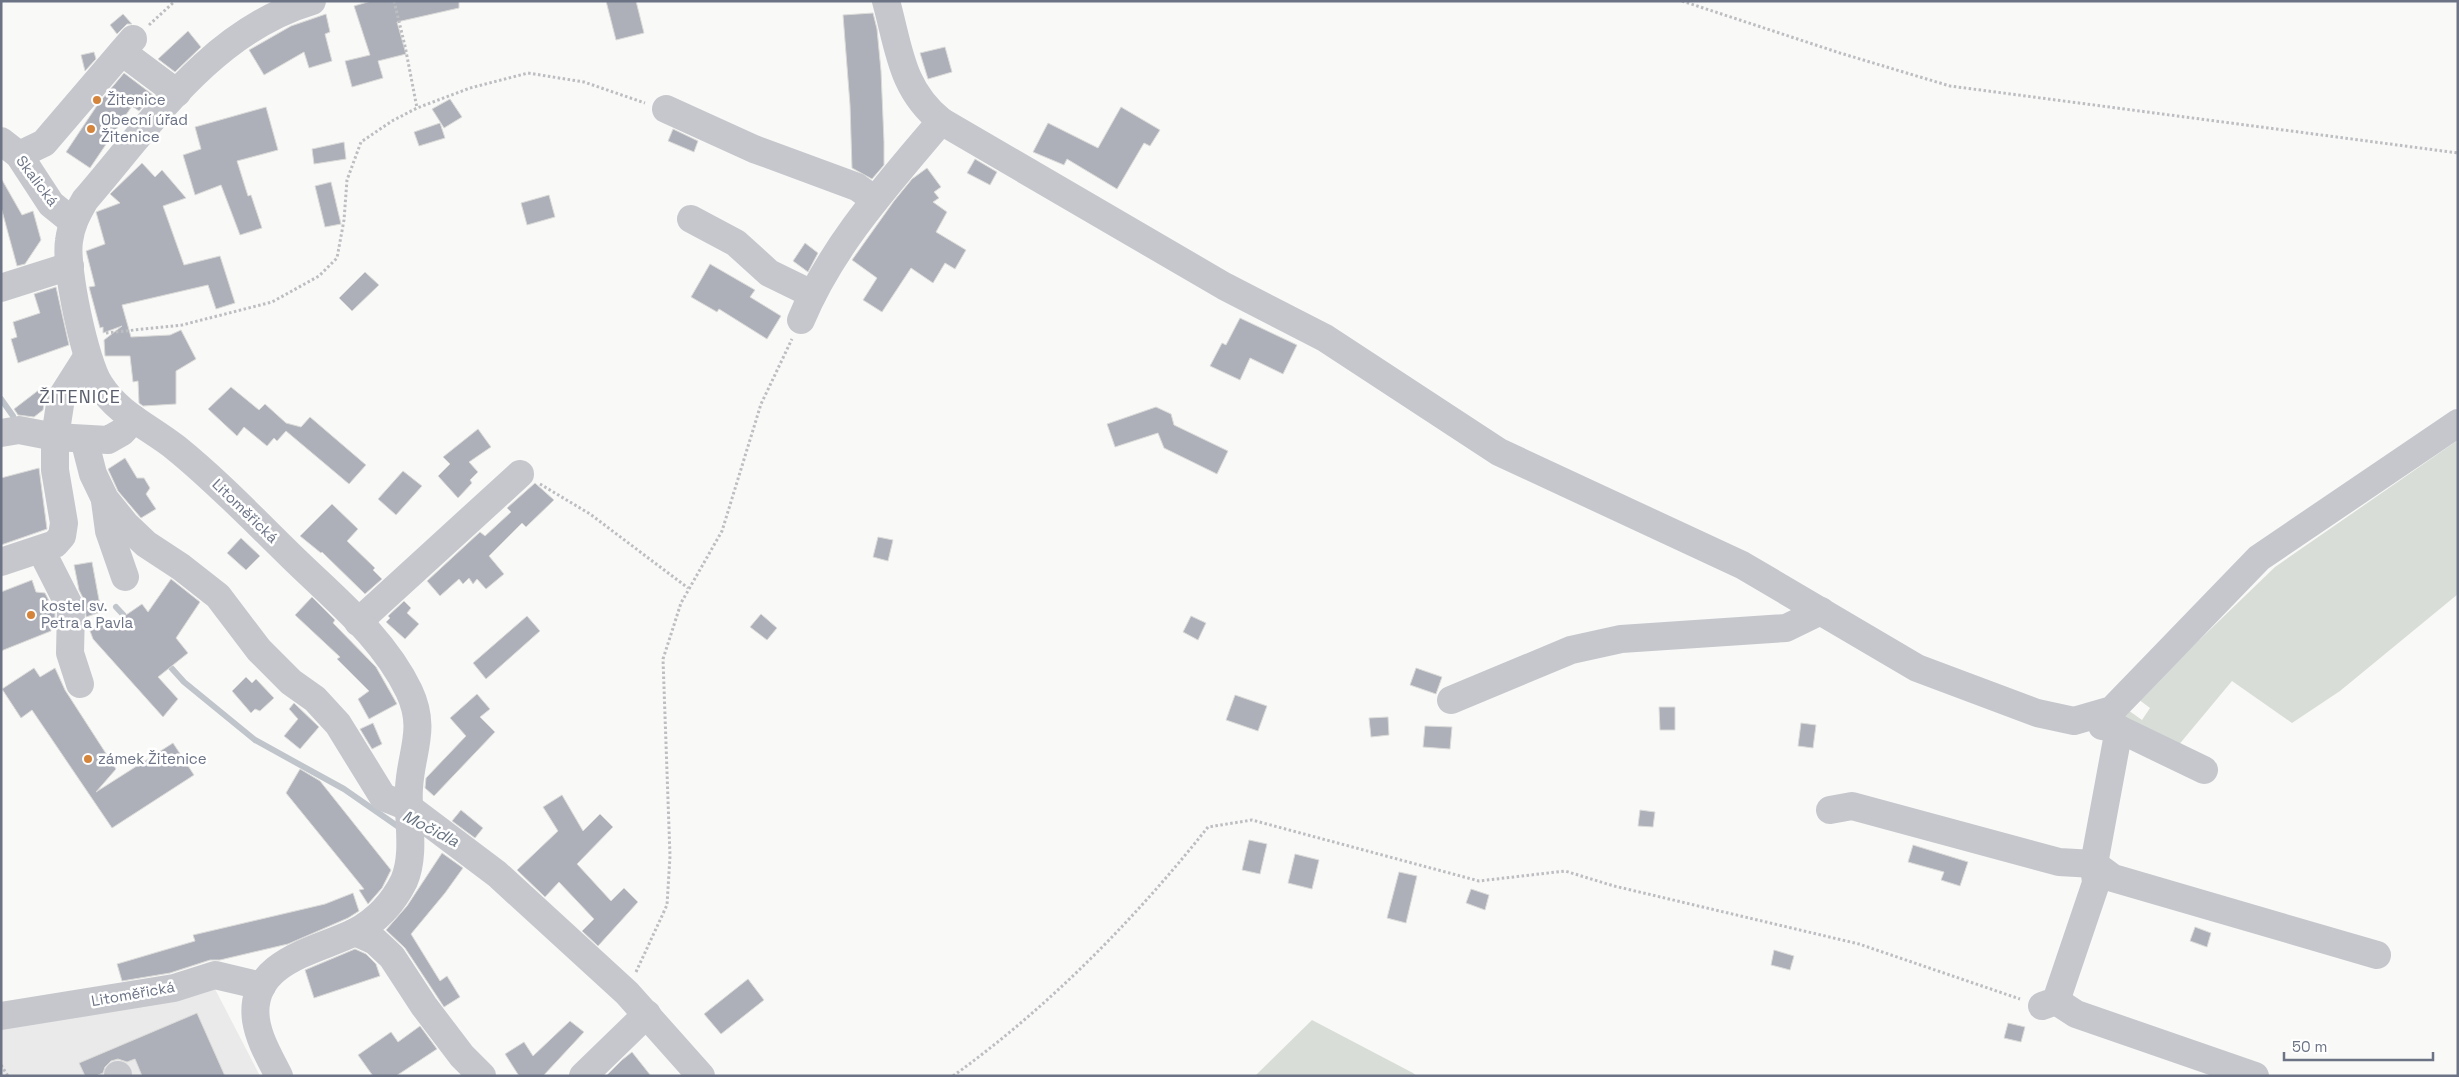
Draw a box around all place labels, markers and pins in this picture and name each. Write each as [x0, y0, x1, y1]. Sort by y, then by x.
place label: Žitenice [107, 90, 166, 109]
marker: Žitenice [91, 94, 103, 106]
place label: Obecní úřad Žitenice [101, 110, 188, 146]
marker: Obecní úřad Žitenice [85, 123, 97, 135]
place label: kostel sv. Petra a Pavla [41, 596, 133, 632]
marker: kostel sv. Petra a Pavla [25, 609, 37, 621]
place label: zámek Žitenice [98, 749, 207, 768]
marker: zámek Žitenice [82, 753, 94, 765]

